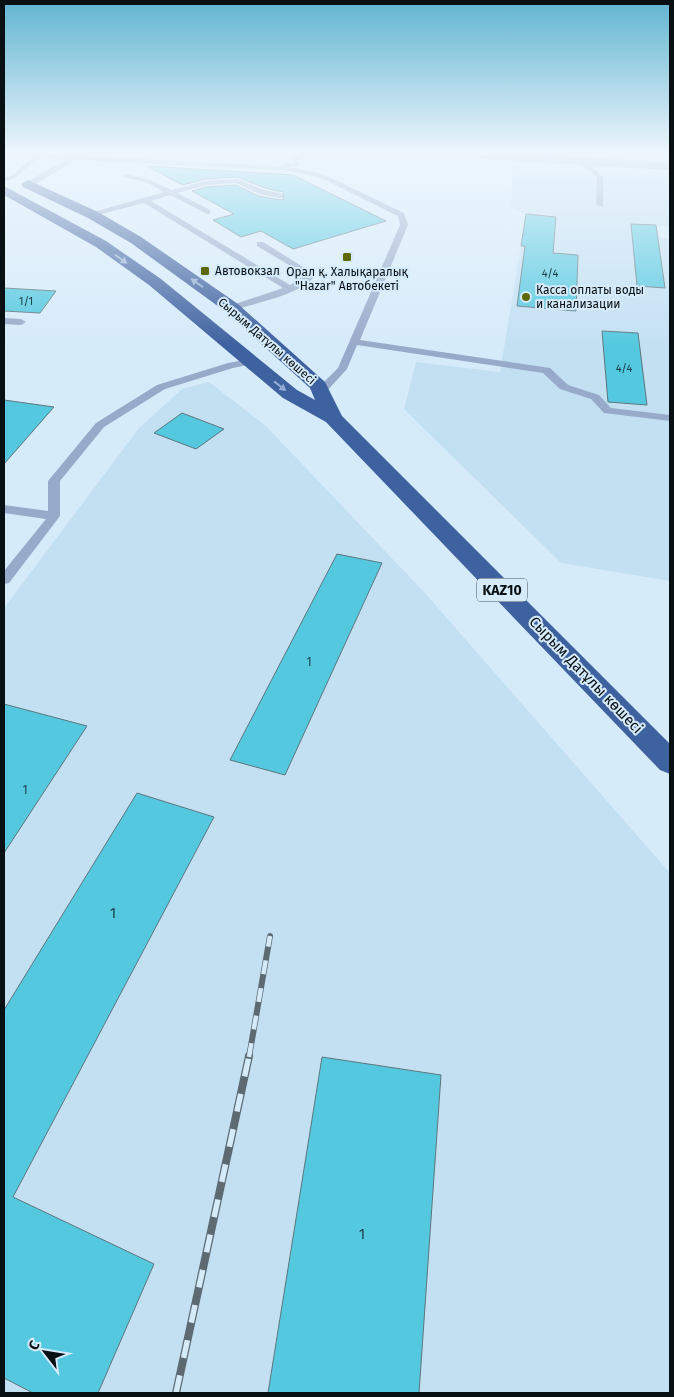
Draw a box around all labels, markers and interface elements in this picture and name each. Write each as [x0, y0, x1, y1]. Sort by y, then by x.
marker: Орал қ. Халықаралық "Hazar" Автобекеті [341, 251, 353, 263]
one-way arrow [114, 254, 128, 264]
place label: Автовокзал [215, 264, 280, 278]
marker: Автовокзал [199, 265, 211, 277]
place label: Орал қ. Халықаралық "Hazar" Автобекеті [286, 265, 408, 293]
house number: 4/4 [542, 267, 558, 280]
one-way arrow [191, 278, 204, 288]
place label: Касса оплаты воды и канализации [536, 283, 644, 311]
marker: Касса оплаты воды и канализации [520, 291, 532, 303]
house number: 1/1 [19, 295, 33, 308]
street label: Сырым Датұлы көшесі [215, 295, 319, 387]
house number: 4/4 [616, 362, 632, 375]
one-way arrow [273, 381, 287, 391]
road number: KAZ10 [477, 578, 527, 602]
street label: Сырым Датұлы көшесі [525, 613, 647, 737]
house number: 1 [306, 655, 312, 669]
house number: 1 [22, 783, 28, 797]
house number: 1 [110, 904, 116, 922]
house number: 1 [359, 1225, 365, 1243]
north arrow [20, 1327, 70, 1377]
text: С [25, 1338, 44, 1353]

